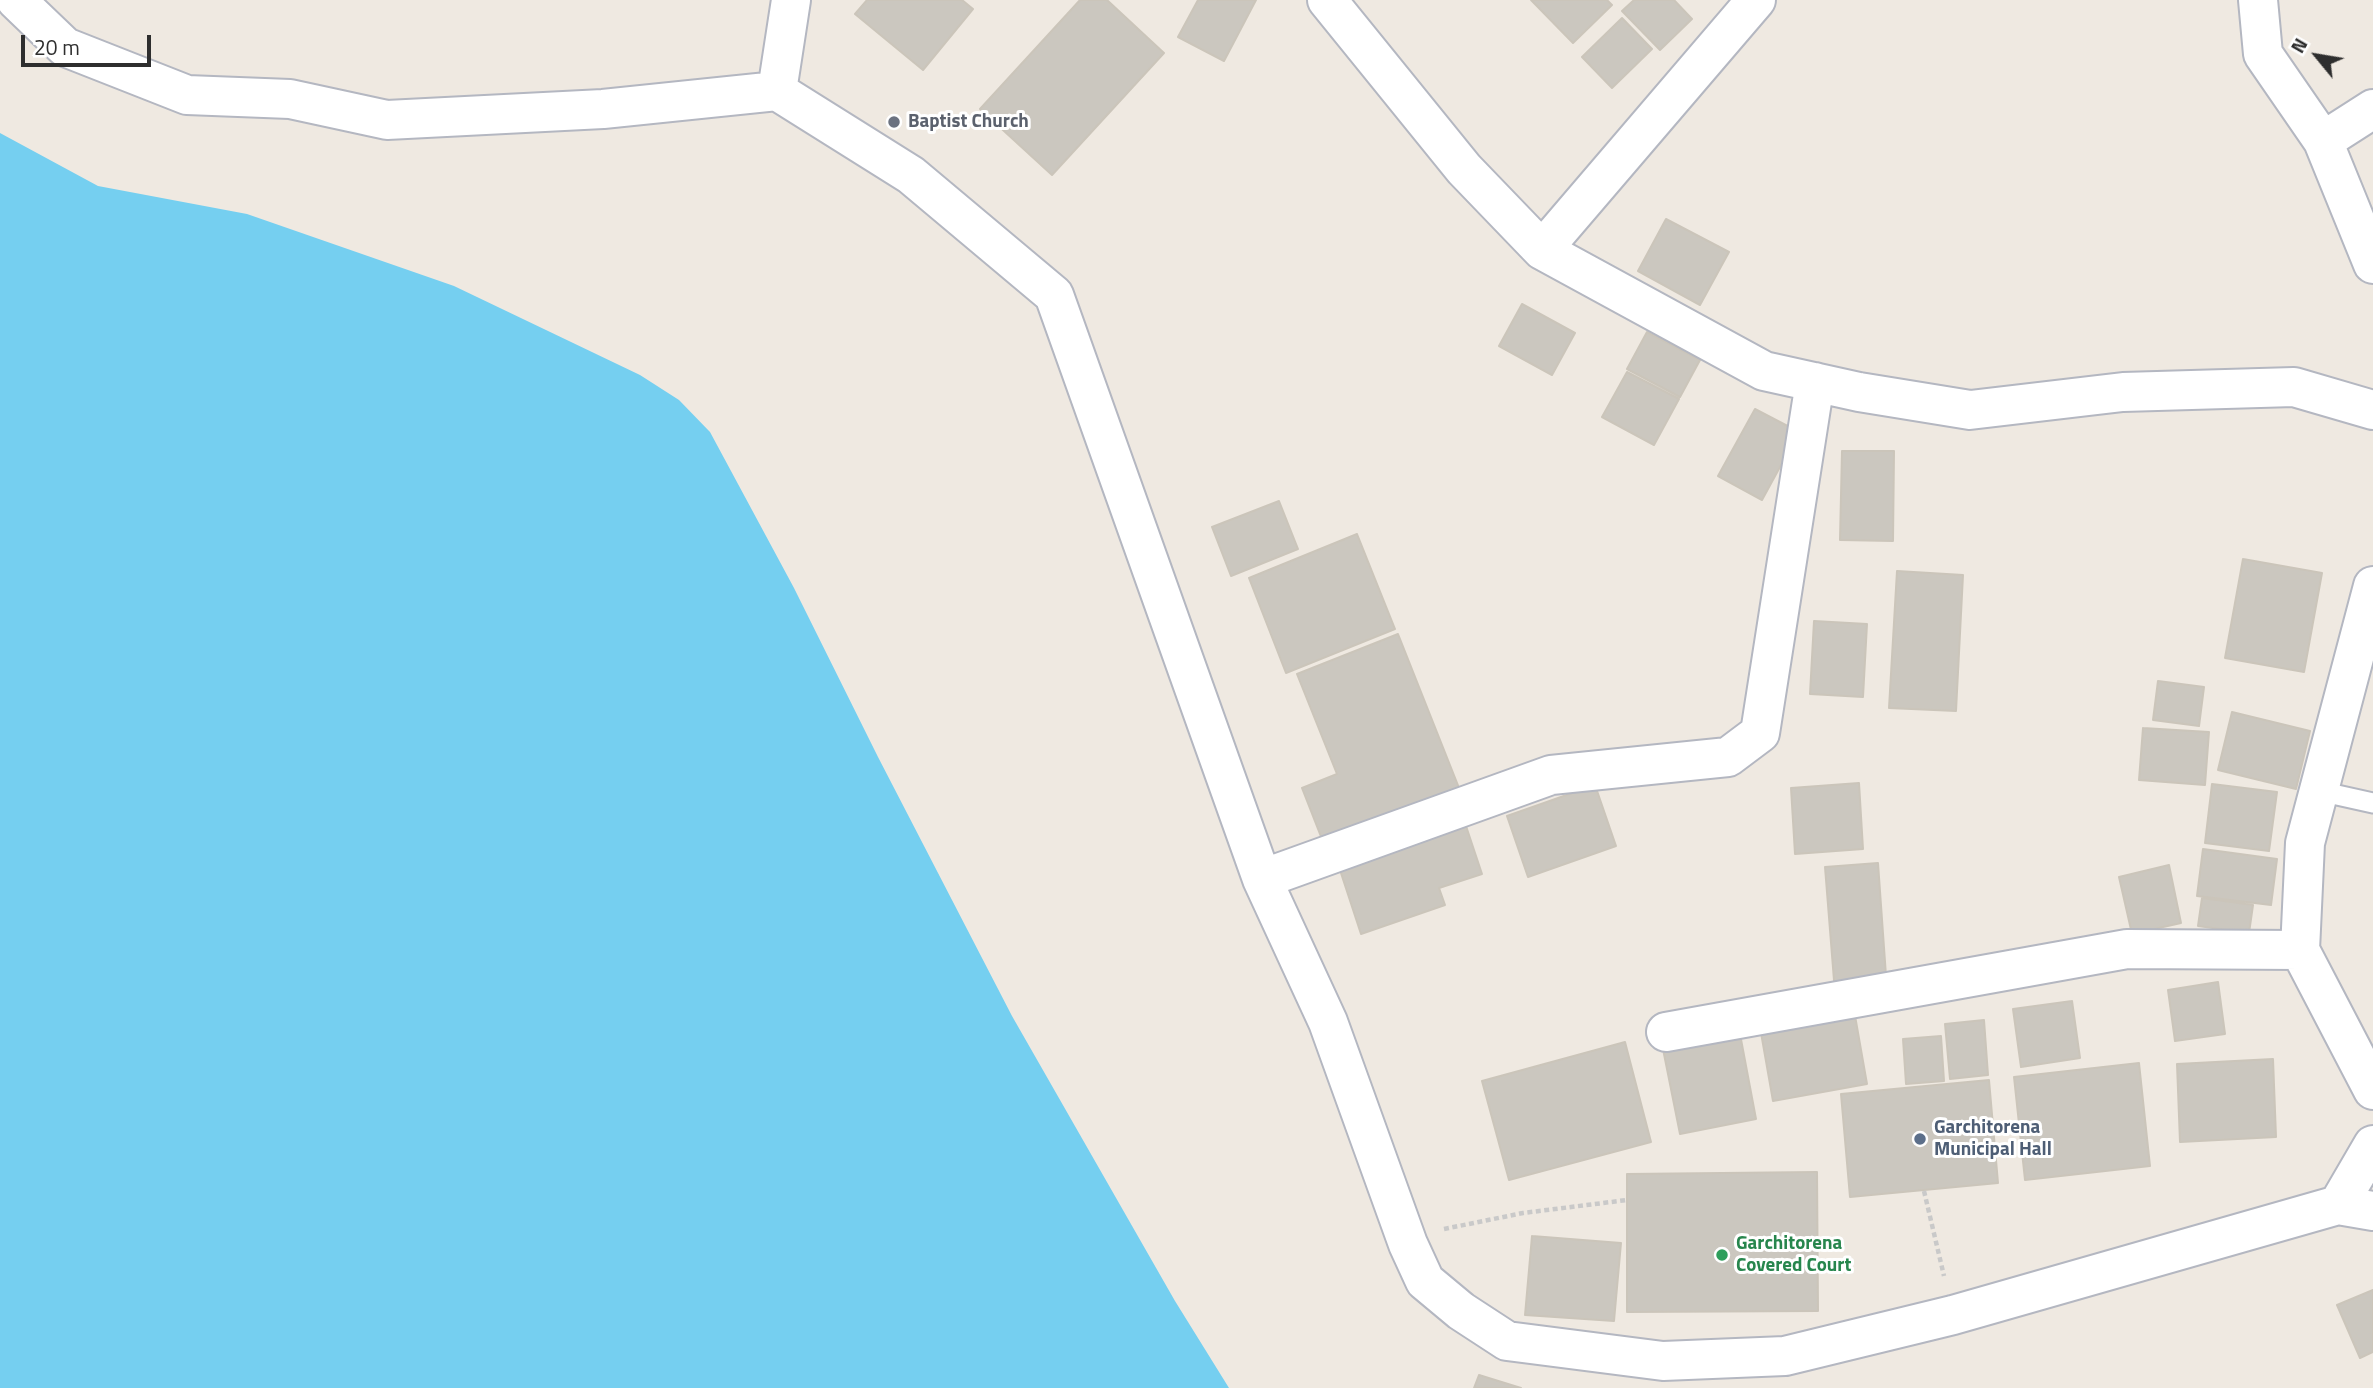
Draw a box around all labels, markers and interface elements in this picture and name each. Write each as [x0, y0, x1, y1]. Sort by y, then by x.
scale bar [24, 21, 154, 65]
north arrow [2282, 21, 2352, 91]
text: 20 m [34, 31, 80, 63]
text: N [2283, 32, 2314, 58]
place label: Baptist Church [908, 111, 1029, 133]
marker: Baptist Church [886, 114, 902, 130]
place label: Garchitorena Municipal Hall [1934, 1117, 2052, 1161]
marker: Garchitorena Municipal Hall [1912, 1131, 1928, 1147]
place label: Garchitorena Covered Court [1736, 1233, 1851, 1277]
marker: Garchitorena Covered Court [1714, 1247, 1730, 1263]

